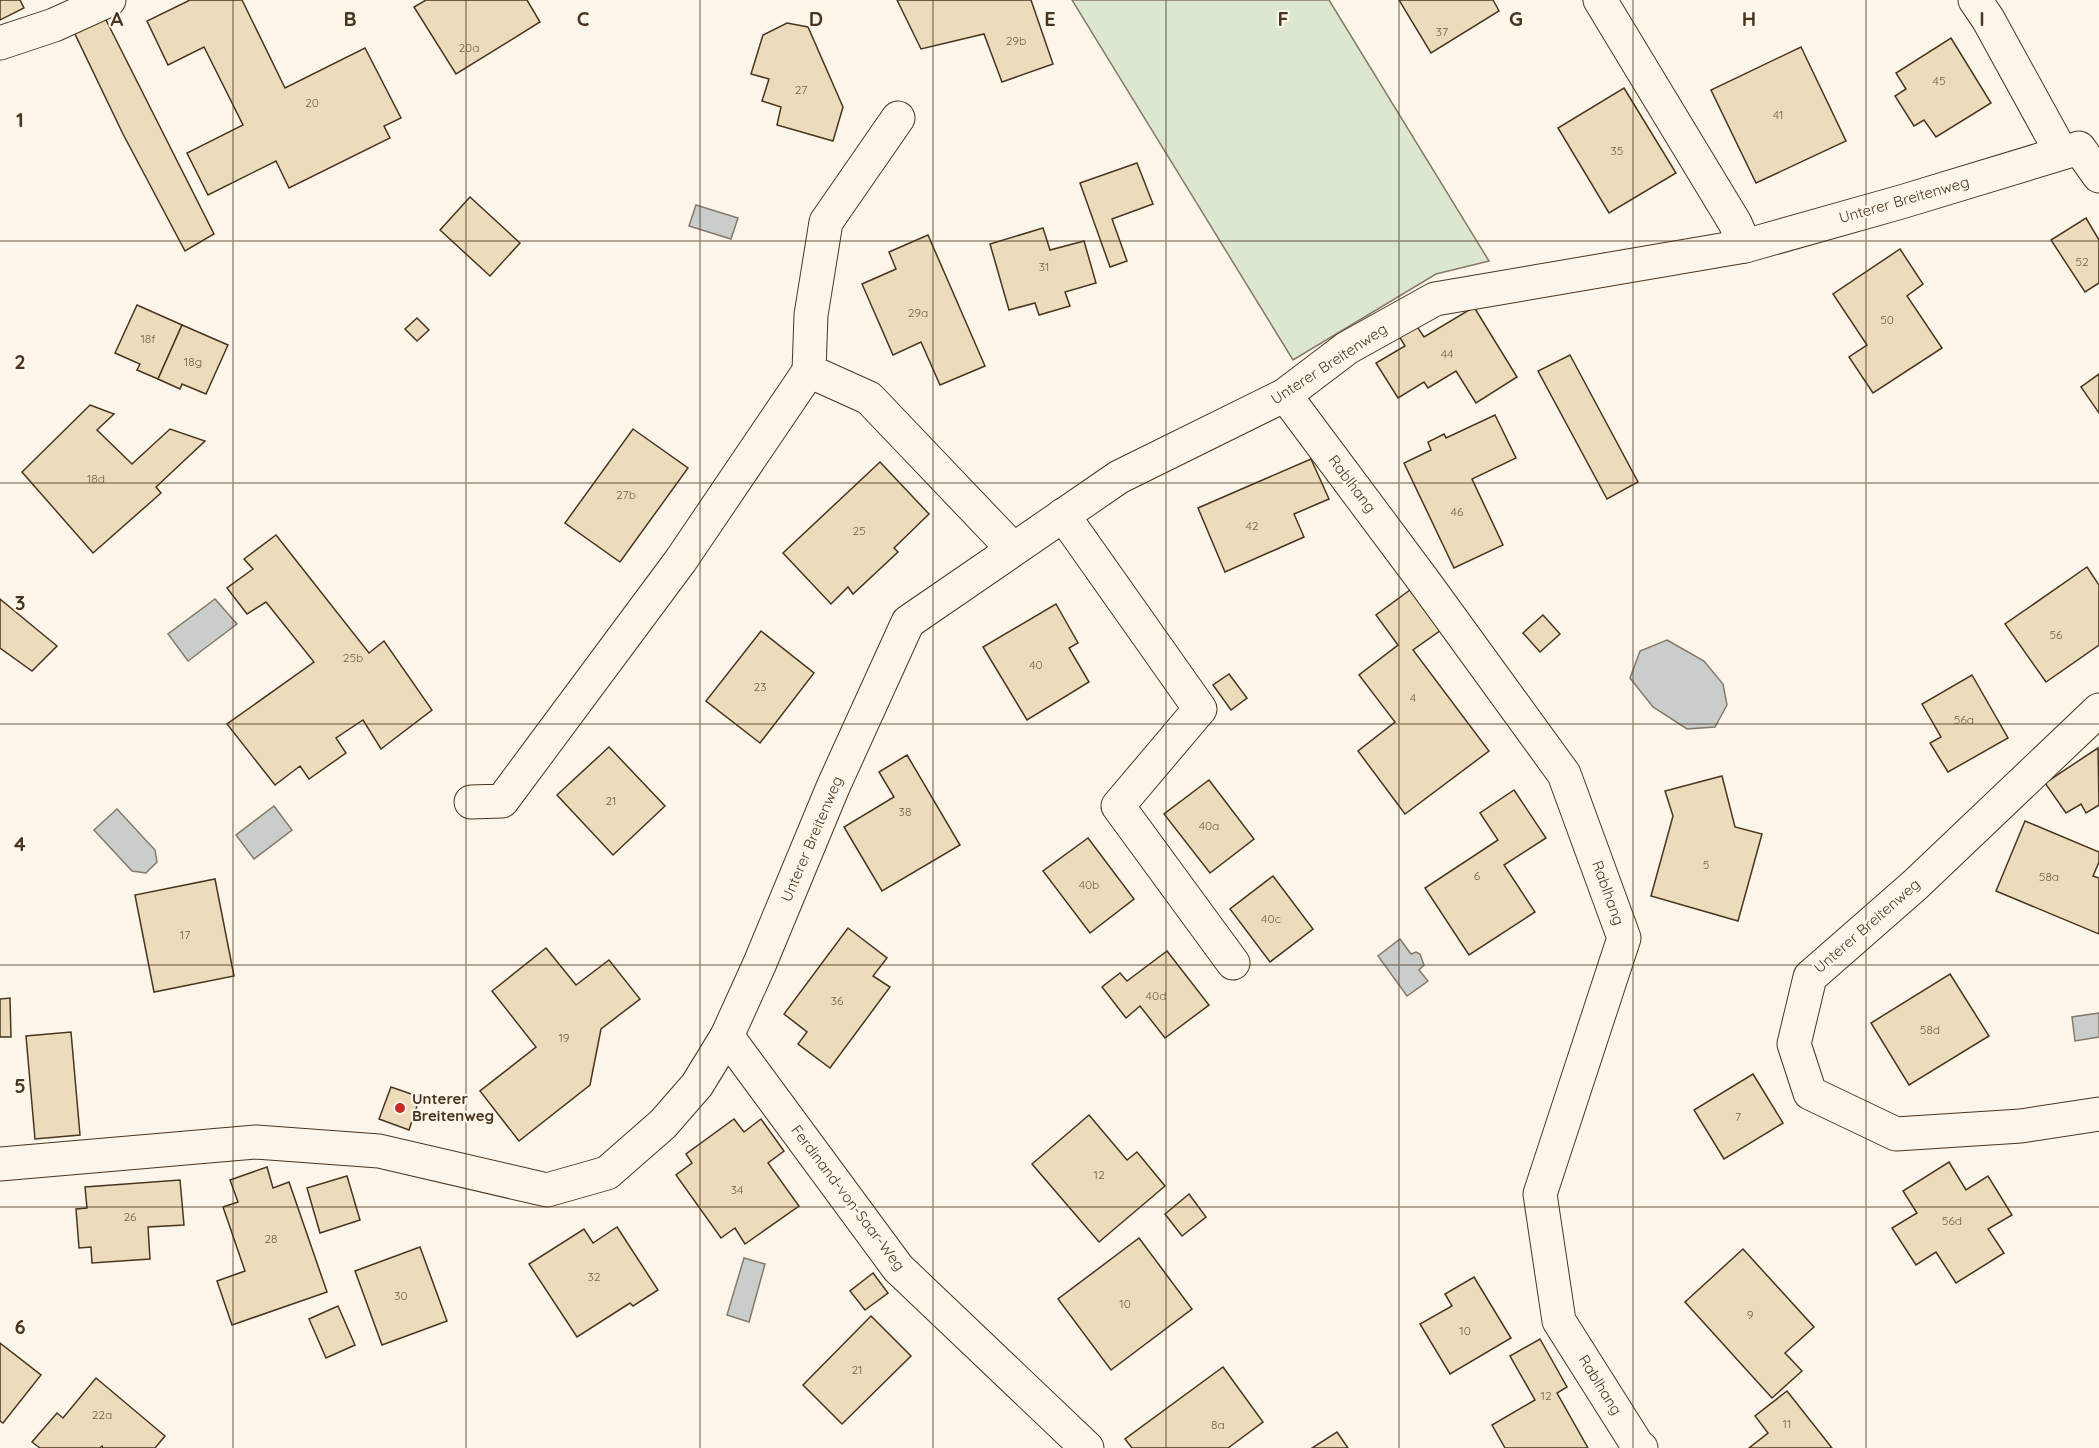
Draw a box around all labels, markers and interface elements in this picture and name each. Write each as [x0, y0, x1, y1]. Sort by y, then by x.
text: A [111, 6, 124, 31]
text: B [343, 6, 357, 31]
text: C [577, 6, 590, 31]
text: D [809, 6, 823, 31]
text: E [1044, 6, 1056, 31]
text: F [1277, 6, 1289, 31]
text: G [1509, 6, 1523, 31]
text: H [1742, 6, 1756, 31]
text: I [1979, 6, 1985, 31]
house number: 37 [1436, 24, 1448, 39]
house number: 29b [1006, 33, 1026, 48]
house number: 20a [458, 40, 480, 55]
house number: 45 [1933, 73, 1945, 88]
house number: 27 [795, 82, 807, 97]
house number: 20 [305, 95, 319, 110]
text: 1 [16, 107, 24, 132]
house number: 41 [1773, 107, 1783, 122]
house number: 35 [1611, 143, 1623, 158]
street label: Unterer Breitenweg [1836, 172, 1971, 227]
house number: 52 [2075, 254, 2089, 269]
house number: 31 [1039, 259, 1049, 274]
house number: 29a [908, 305, 928, 320]
house number: 50 [1880, 312, 1894, 327]
street label: Unterer Breitenweg [1267, 319, 1390, 408]
house number: 18f [140, 331, 156, 346]
house number: 44 [1441, 346, 1453, 361]
text: 2 [14, 349, 26, 374]
house number: 18g [184, 354, 202, 369]
street label: Rablhang [1325, 451, 1380, 516]
house number: 18d [87, 471, 105, 486]
house number: 27b [616, 487, 636, 502]
house number: 46 [1451, 504, 1464, 519]
house number: 42 [1246, 518, 1259, 533]
house number: 25 [852, 523, 866, 538]
text: 3 [15, 590, 25, 615]
house number: 56 [2050, 627, 2063, 642]
house number: 25b [343, 650, 363, 665]
house number: 40 [1029, 657, 1043, 672]
house number: 23 [754, 679, 766, 694]
house number: 4 [1410, 690, 1416, 705]
house number: 56a [1954, 712, 1974, 727]
street label: Unterer Breitenweg [776, 773, 847, 905]
house number: 21 [605, 793, 617, 808]
house number: 38 [899, 804, 911, 819]
house number: 40a [1199, 818, 1219, 833]
text: 4 [14, 831, 26, 856]
house number: 5 [1703, 857, 1709, 872]
street label: Rablhang [1588, 858, 1629, 928]
house number: 6 [1474, 868, 1481, 883]
house number: 58a [2039, 869, 2059, 884]
street label: Unterer Breitenweg [1810, 874, 1924, 977]
house number: 40b [1079, 877, 1099, 892]
house number: 40c [1261, 911, 1281, 926]
house number: 17 [180, 927, 190, 942]
house number: 40d [1146, 988, 1166, 1003]
house number: 36 [831, 993, 844, 1008]
house number: 58d [1920, 1022, 1940, 1037]
house number: 19 [558, 1030, 570, 1045]
text: 5 [14, 1073, 26, 1098]
place label: Unterer Breitenweg [412, 1089, 494, 1125]
marker: Unterer Breitenweg [393, 1101, 407, 1115]
house number: 7 [1735, 1109, 1741, 1124]
street label: Ferdinand-von-Saar-Weg [787, 1121, 909, 1274]
house number: 12 [1093, 1167, 1105, 1182]
house number: 34 [731, 1182, 743, 1197]
house number: 26 [123, 1209, 137, 1224]
house number: 56d [1942, 1213, 1962, 1228]
house number: 28 [264, 1231, 278, 1246]
house number: 32 [588, 1269, 601, 1284]
house number: 30 [394, 1288, 408, 1303]
house number: 10 [1119, 1296, 1131, 1311]
house number: 9 [1747, 1307, 1754, 1322]
text: 6 [14, 1314, 26, 1339]
house number: 10 [1459, 1323, 1471, 1338]
street label: Rablhang [1575, 1351, 1626, 1418]
house number: 21 [851, 1362, 863, 1377]
house number: 12 [1540, 1388, 1552, 1403]
house number: 22a [92, 1407, 112, 1422]
house number: 11 [1783, 1416, 1791, 1431]
house number: 8a [1211, 1417, 1225, 1432]

